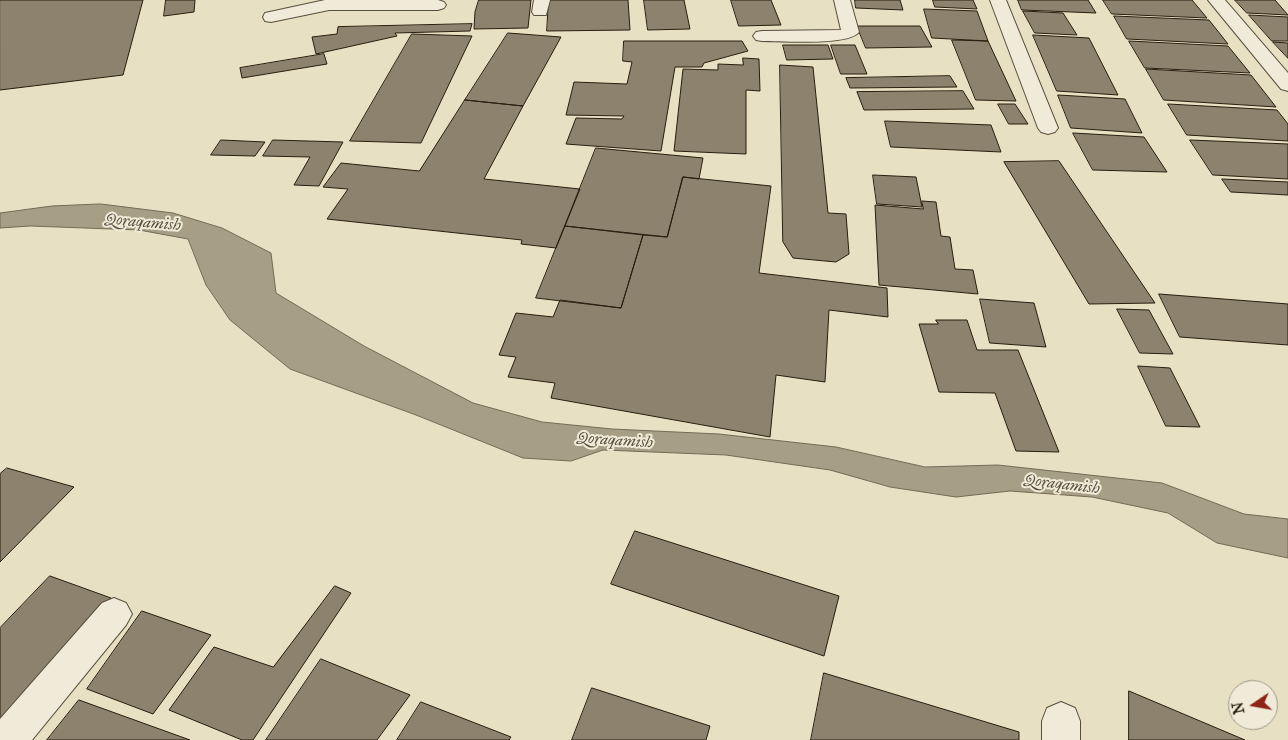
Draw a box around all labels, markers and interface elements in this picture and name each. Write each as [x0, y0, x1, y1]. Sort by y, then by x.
water label: Qoraqamish [104, 210, 182, 236]
water label: Qoraqamish [576, 429, 654, 453]
water label: Qoraqamish [1023, 471, 1101, 499]
north arrow [1228, 680, 1278, 730]
text: N [1229, 700, 1248, 716]

